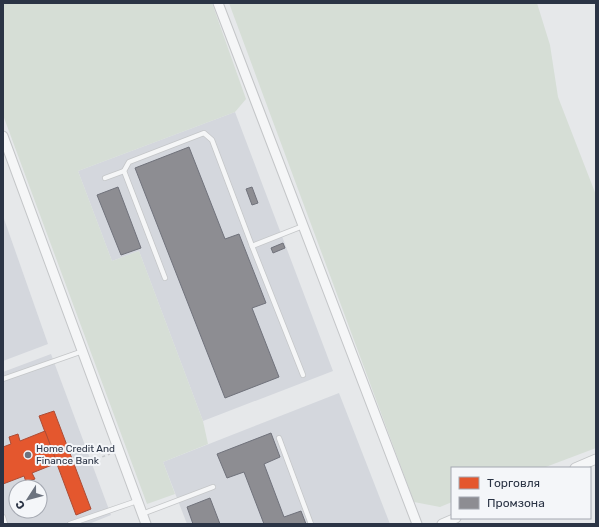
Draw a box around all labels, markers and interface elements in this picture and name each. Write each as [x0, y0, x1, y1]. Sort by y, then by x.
place label: Home Credit And Finance Bank [36, 443, 115, 467]
marker: Home Credit And Finance Bank [23, 450, 33, 460]
legend [451, 467, 591, 519]
text: Торговля [487, 476, 540, 490]
north arrow [8, 479, 48, 519]
text: Промзона [487, 496, 545, 510]
text: С [13, 497, 28, 512]

